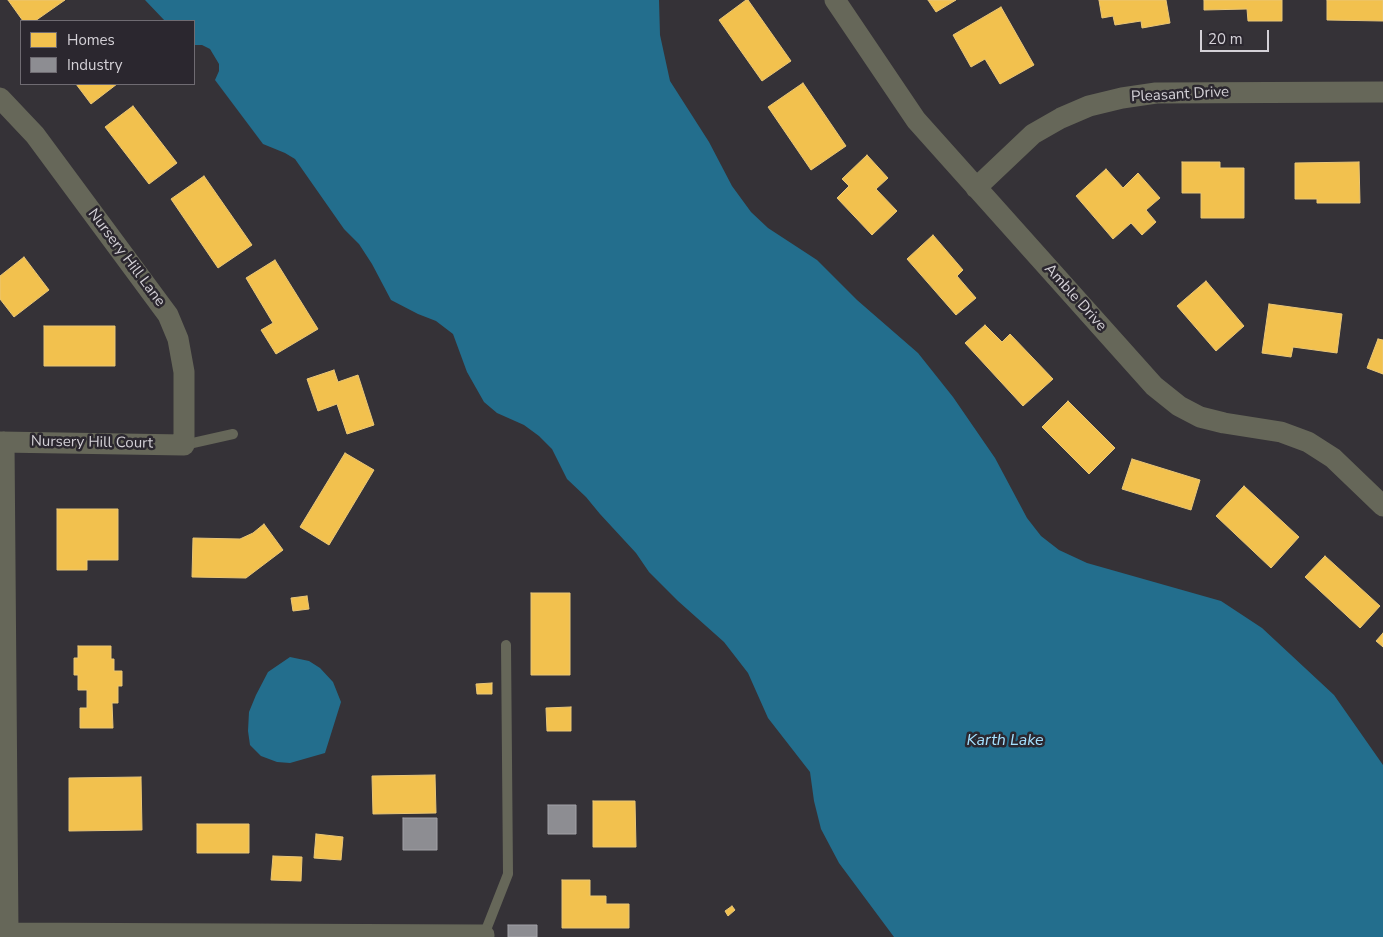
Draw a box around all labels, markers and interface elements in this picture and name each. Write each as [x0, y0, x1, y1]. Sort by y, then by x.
legend [20, 20, 195, 85]
scale bar [1203, 20, 1272, 52]
text: 20 m [1208, 29, 1243, 49]
text: Homes [67, 30, 115, 50]
text: Industry [67, 55, 122, 75]
street label: Pleasant Drive [1131, 83, 1229, 107]
street label: Nursery Hill Lane [83, 206, 169, 310]
street label: Amble Drive [1040, 261, 1110, 335]
street label: Nursery Hill Court [31, 433, 153, 453]
water label: Karth Lake [967, 731, 1043, 751]

